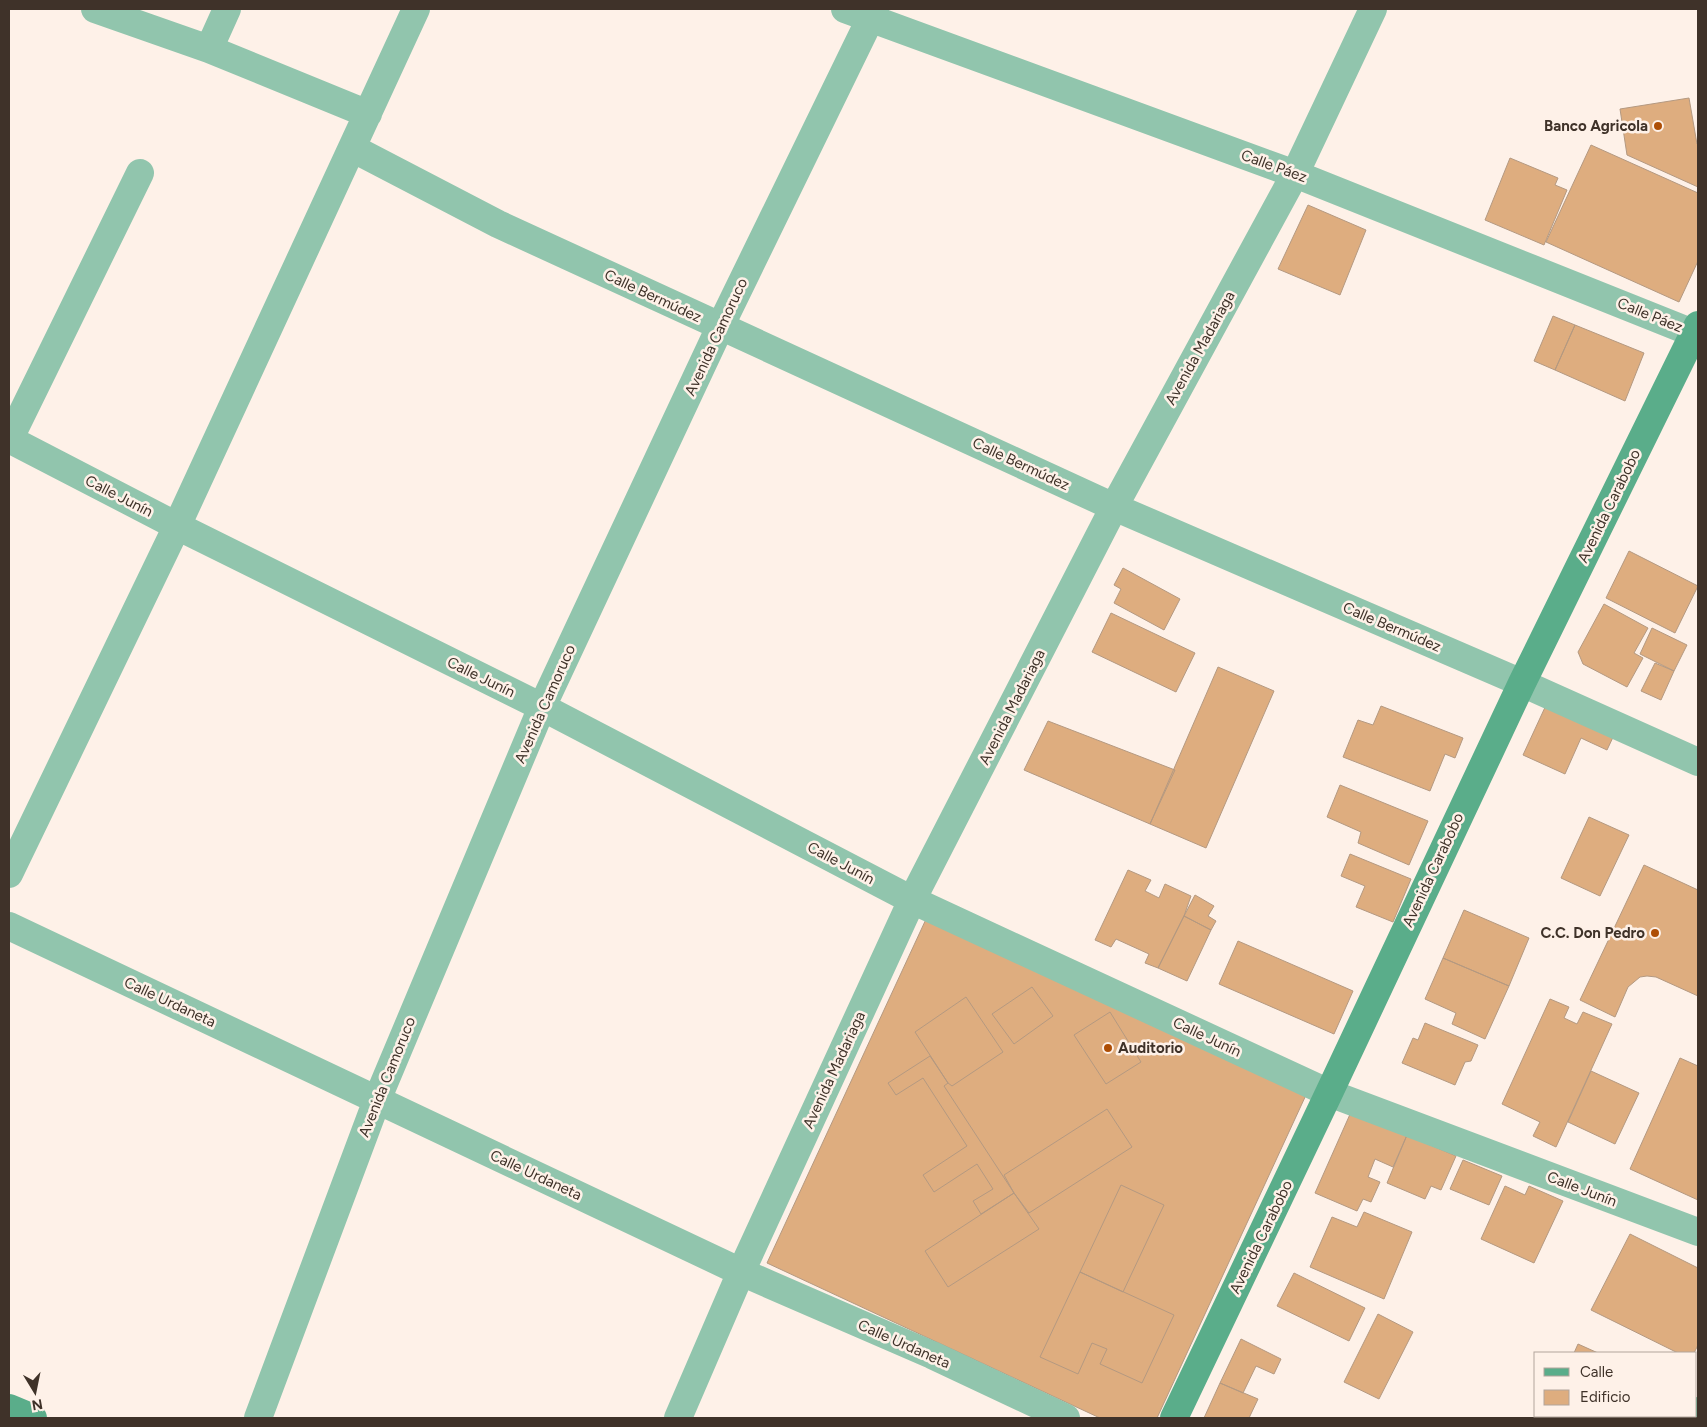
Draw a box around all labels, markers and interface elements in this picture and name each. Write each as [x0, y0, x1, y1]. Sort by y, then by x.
place label: Banco Agricola [1544, 117, 1648, 135]
marker: Banco Agricola [1652, 120, 1664, 132]
street label: Calle Páez [1239, 146, 1309, 186]
street label: Calle Bermúdez [602, 266, 704, 326]
street label: Avenida Camoruco [681, 275, 751, 399]
street label: Avenida Madariaga [1161, 288, 1239, 408]
street label: Calle Páez [1615, 294, 1685, 336]
street label: Calle Bermúdez [970, 434, 1072, 494]
street label: Avenida Carabobo [1574, 446, 1644, 566]
street label: Calle Junín [82, 471, 156, 521]
street label: Calle Bermúdez [1340, 598, 1444, 656]
street label: Avenida Camoruco [511, 642, 579, 766]
street label: Avenida Madariaga [975, 646, 1049, 768]
street label: Calle Junín [444, 653, 518, 701]
street label: Avenida Carabobo [1399, 810, 1467, 930]
street label: Calle Junín [804, 838, 878, 888]
place label: C.C. Don Pedro [1540, 924, 1645, 942]
marker: C.C. Don Pedro [1649, 927, 1661, 939]
street label: Calle Urdaneta [121, 973, 219, 1031]
street label: Avenida Madariaga [799, 1009, 869, 1131]
street label: Calle Junín [1170, 1013, 1244, 1061]
street label: Avenida Camoruco [355, 1014, 419, 1140]
place label: Auditorio [1118, 1039, 1183, 1057]
marker: Auditorio [1102, 1042, 1114, 1054]
street label: Calle Urdaneta [487, 1146, 585, 1204]
street label: Calle Junín [1545, 1167, 1619, 1211]
street label: Avenida Carabobo [1226, 1177, 1296, 1297]
street label: Calle Urdaneta [855, 1316, 953, 1372]
legend [1534, 1352, 1697, 1417]
text: Calle [1580, 1363, 1613, 1381]
north arrow [10, 1367, 60, 1417]
text: Edificio [1580, 1388, 1631, 1406]
text: N [30, 1395, 44, 1414]

